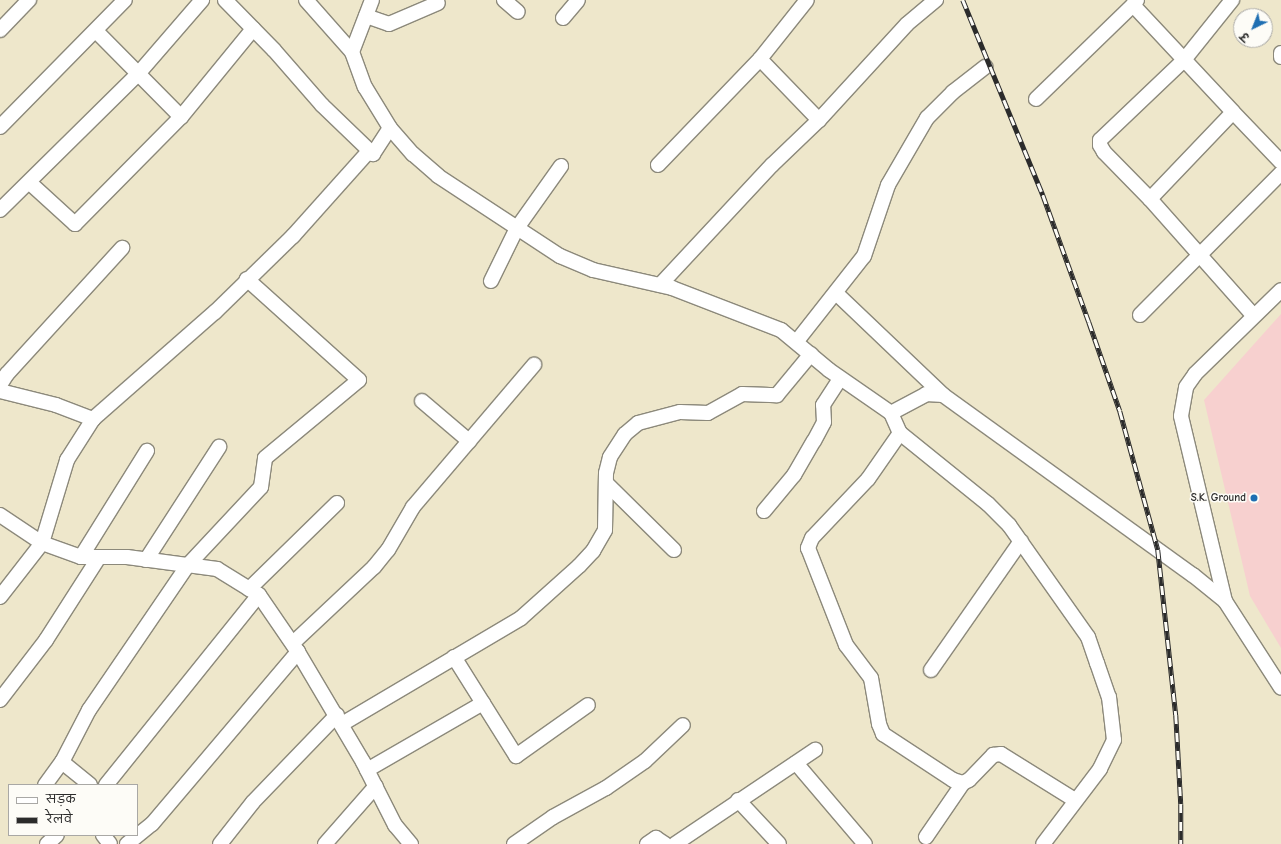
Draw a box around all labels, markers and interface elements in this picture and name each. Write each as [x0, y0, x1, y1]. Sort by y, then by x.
north arrow [1233, 8, 1273, 48]
text: उ [1238, 29, 1252, 44]
place label: S.K. Ground [1191, 491, 1246, 505]
marker: S.K. Ground [1249, 493, 1259, 503]
legend [8, 784, 138, 836]
text: सड़क [46, 792, 76, 806]
text: रेलवे [46, 812, 72, 826]

